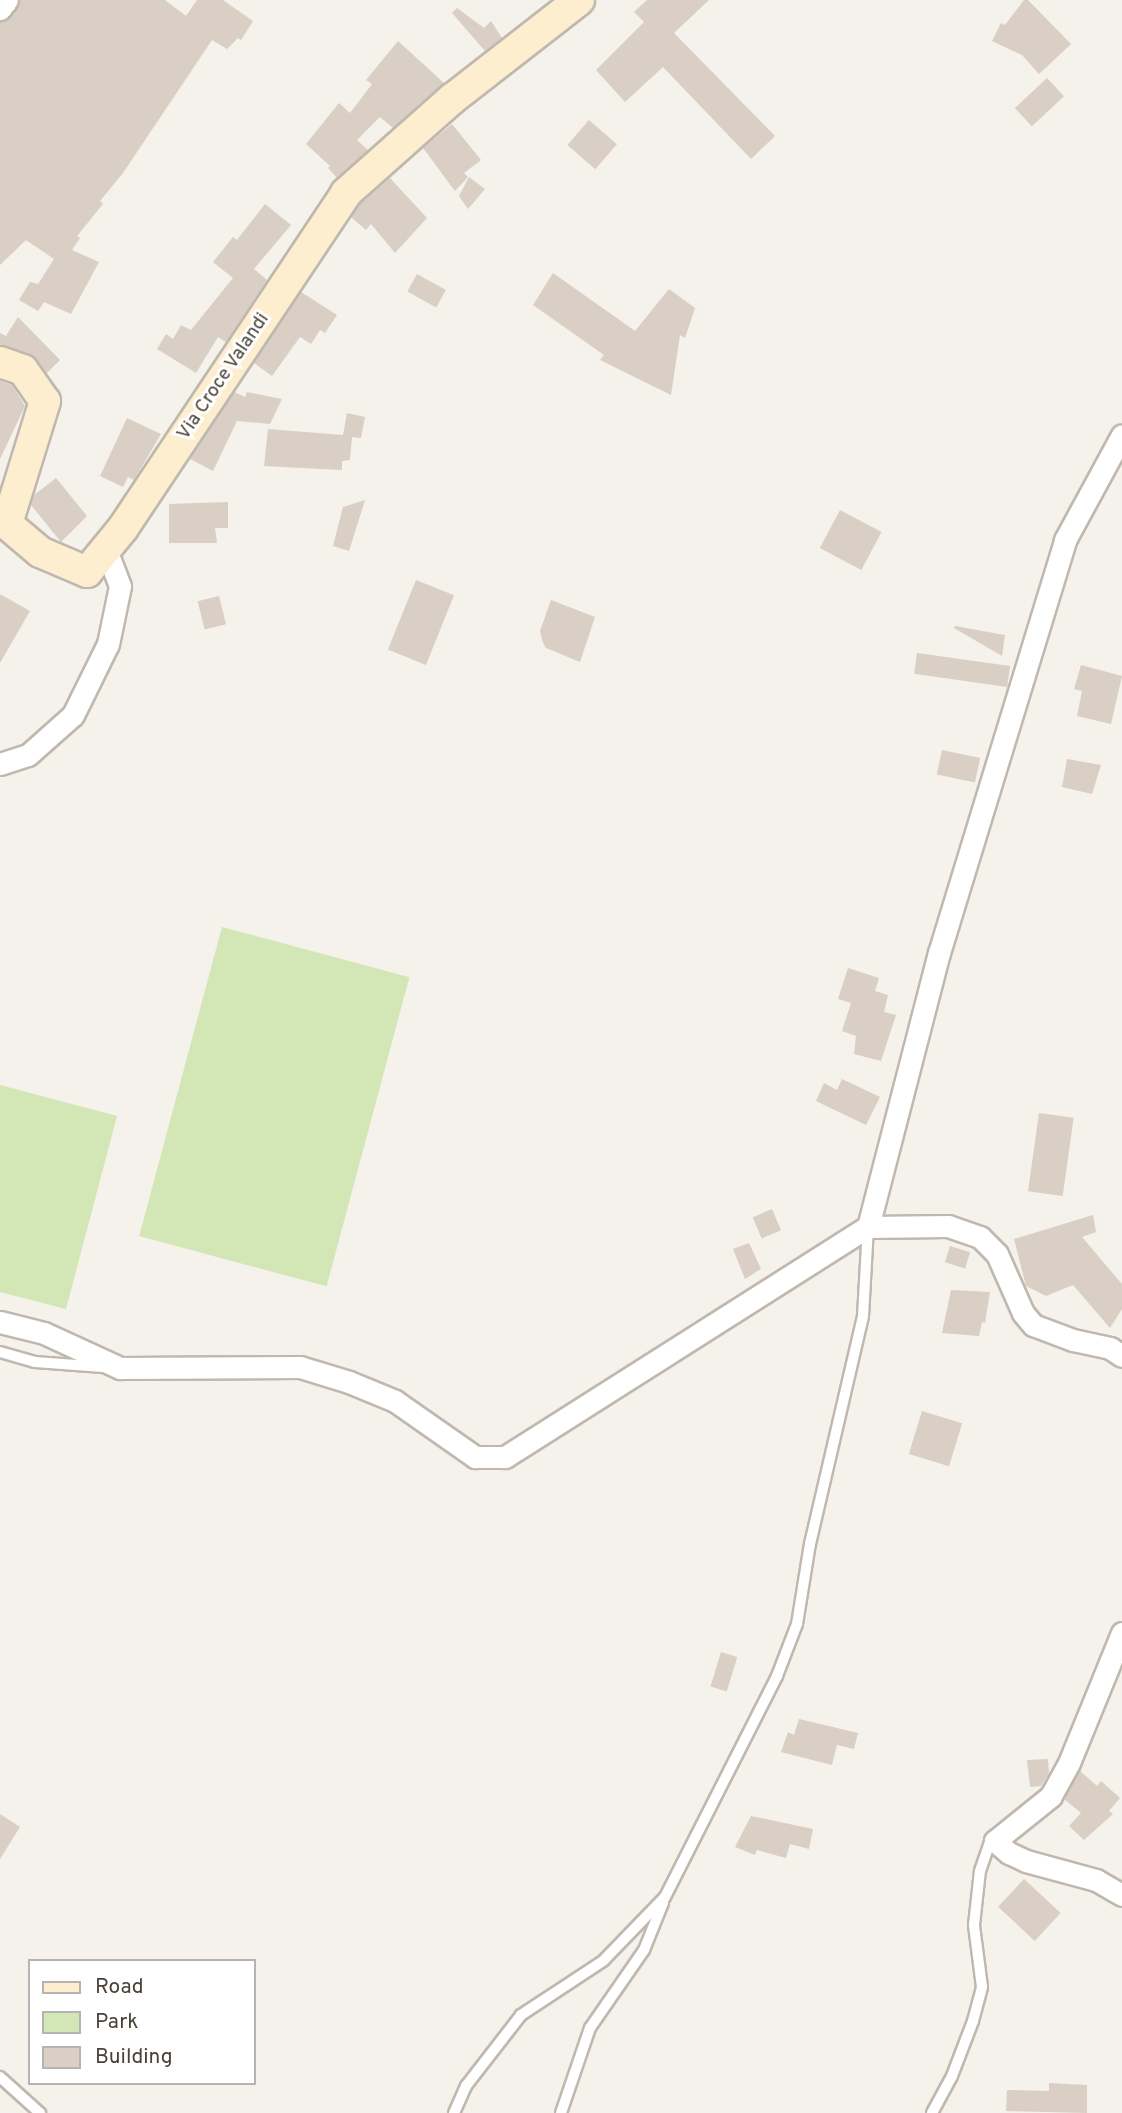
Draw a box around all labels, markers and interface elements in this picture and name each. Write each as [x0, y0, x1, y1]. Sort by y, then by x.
street label: Via Croce Valandi [173, 309, 275, 445]
legend [28, 1959, 256, 2085]
text: Road [95, 1974, 144, 2001]
text: Park [95, 2009, 138, 2036]
text: Building [95, 2044, 173, 2071]

